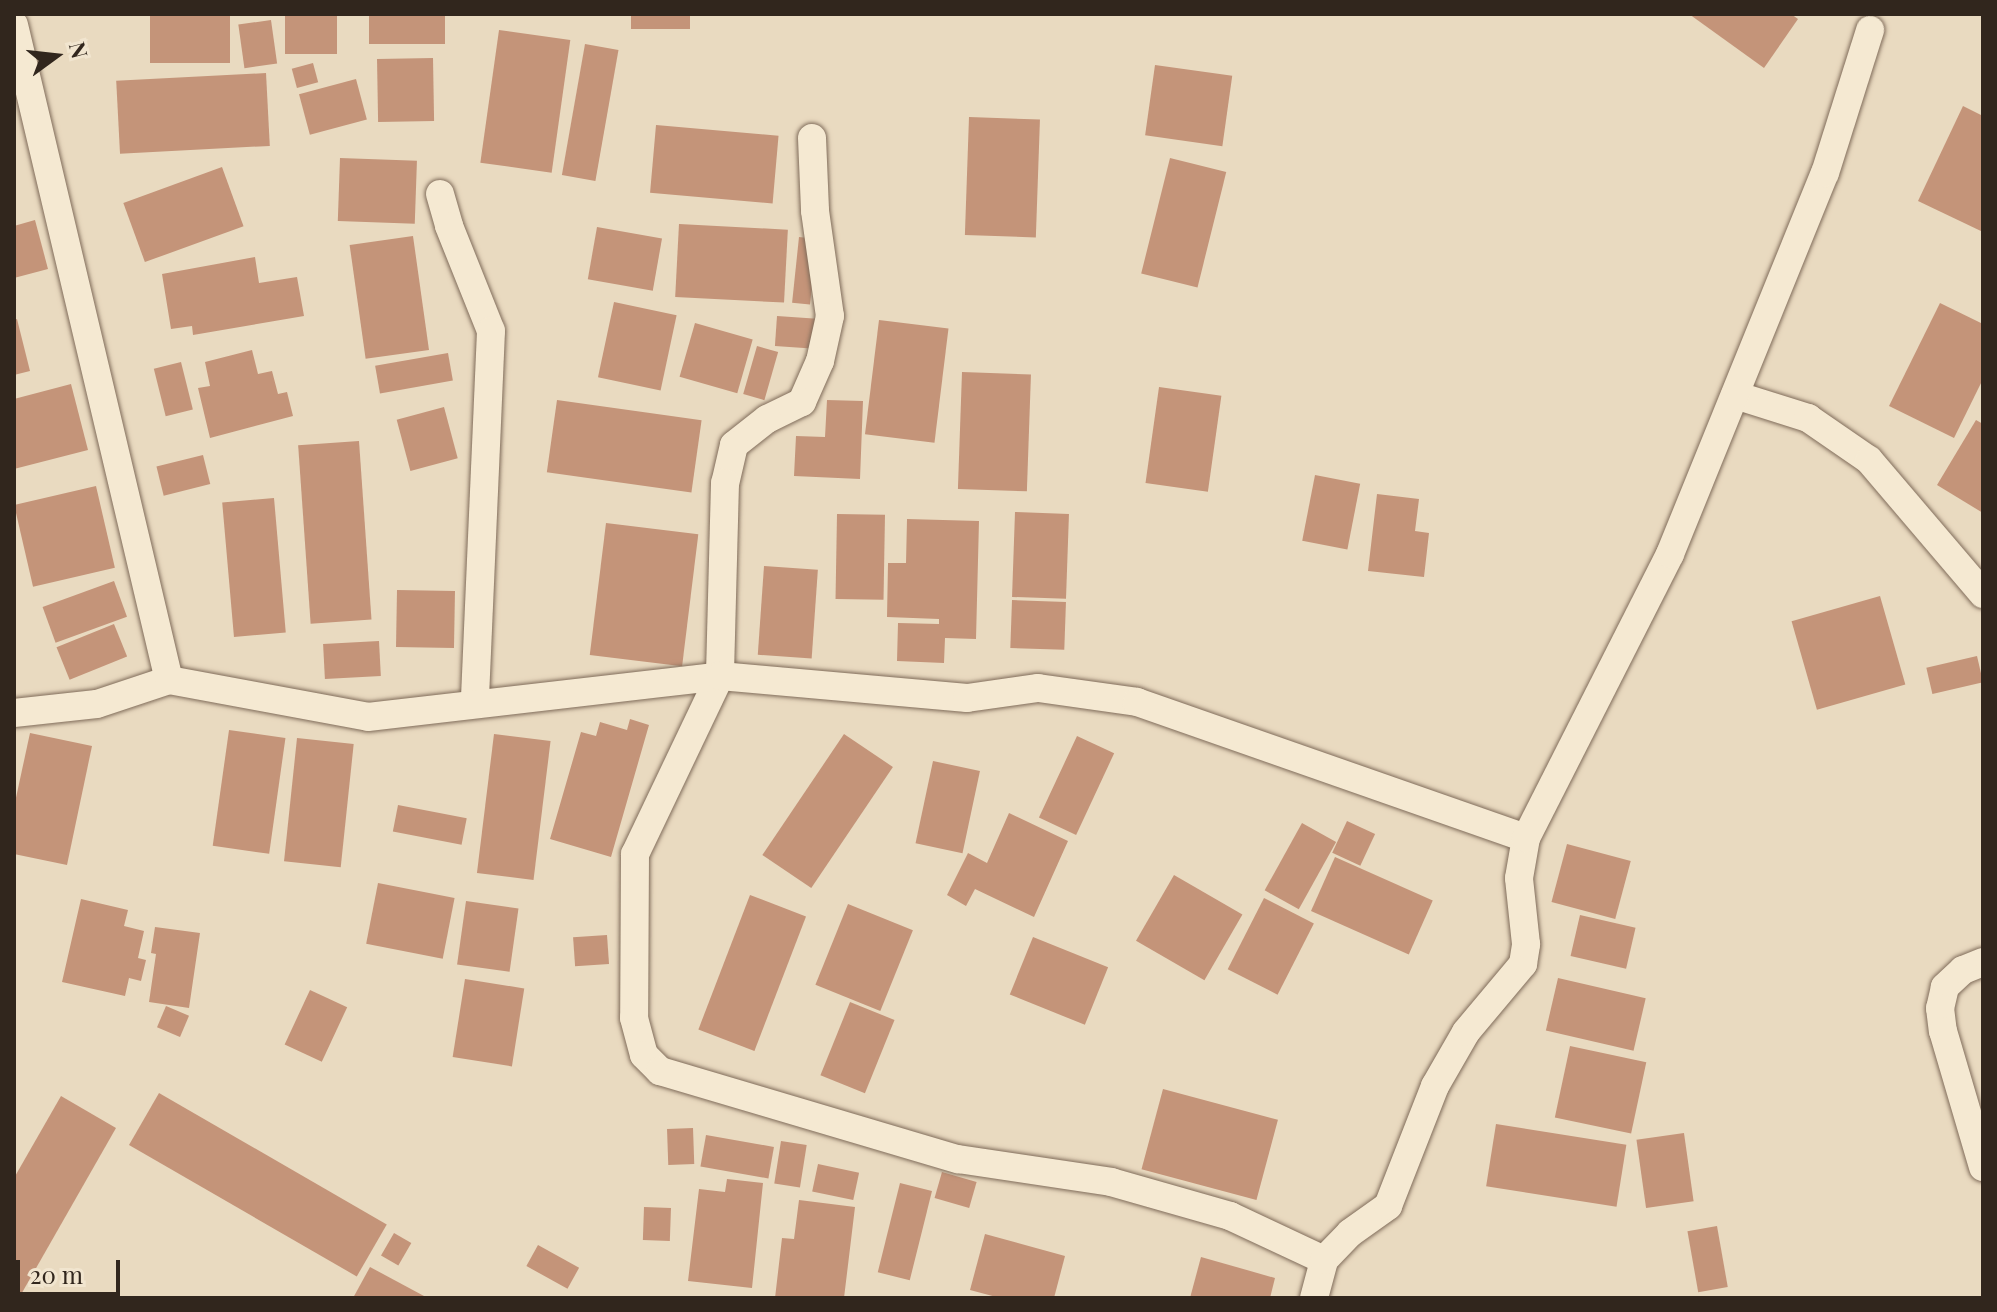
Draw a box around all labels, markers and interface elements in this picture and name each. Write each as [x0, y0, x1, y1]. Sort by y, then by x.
north arrow [16, 16, 96, 96]
text: N [63, 38, 96, 61]
scale bar [20, 1244, 124, 1294]
text: 20 m [30, 1258, 83, 1290]

